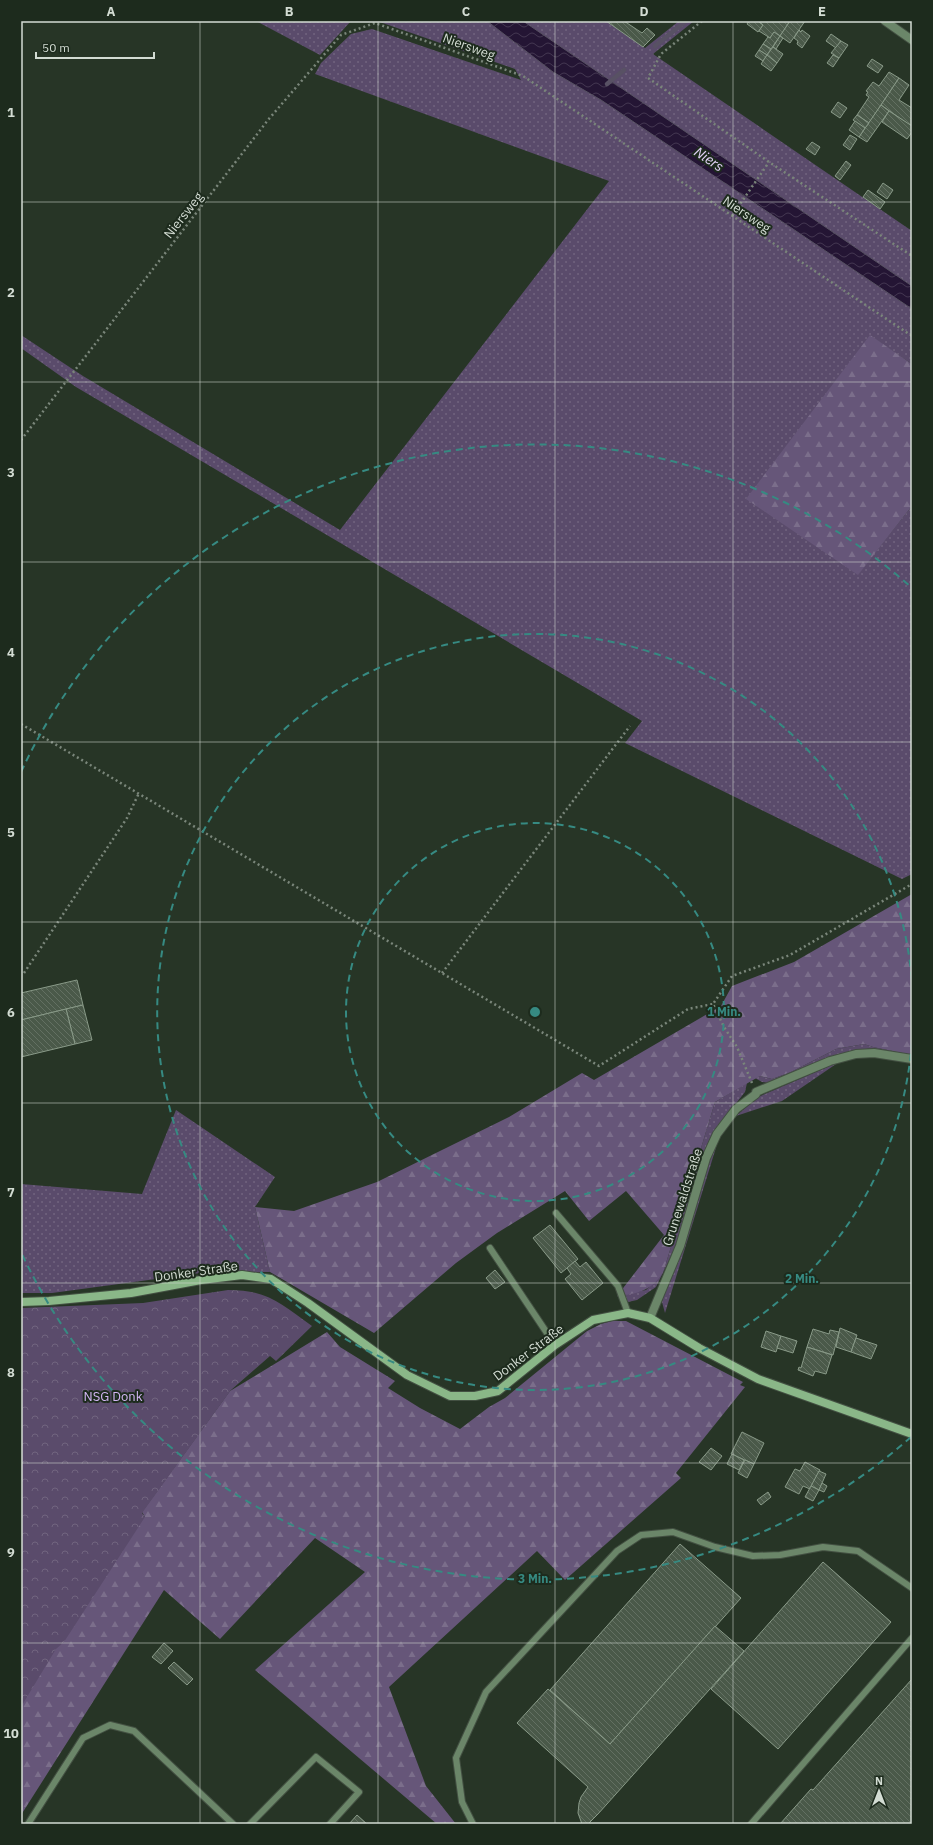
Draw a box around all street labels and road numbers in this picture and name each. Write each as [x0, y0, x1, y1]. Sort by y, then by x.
street label: Niersweg [440, 29, 497, 64]
street label: Niersweg [160, 189, 207, 242]
street label: Niersweg [719, 192, 774, 237]
street label: Grunewaldstraße [659, 1146, 706, 1248]
street label: Donker Straße [153, 1257, 239, 1286]
street label: Donker Straße [490, 1320, 567, 1385]

